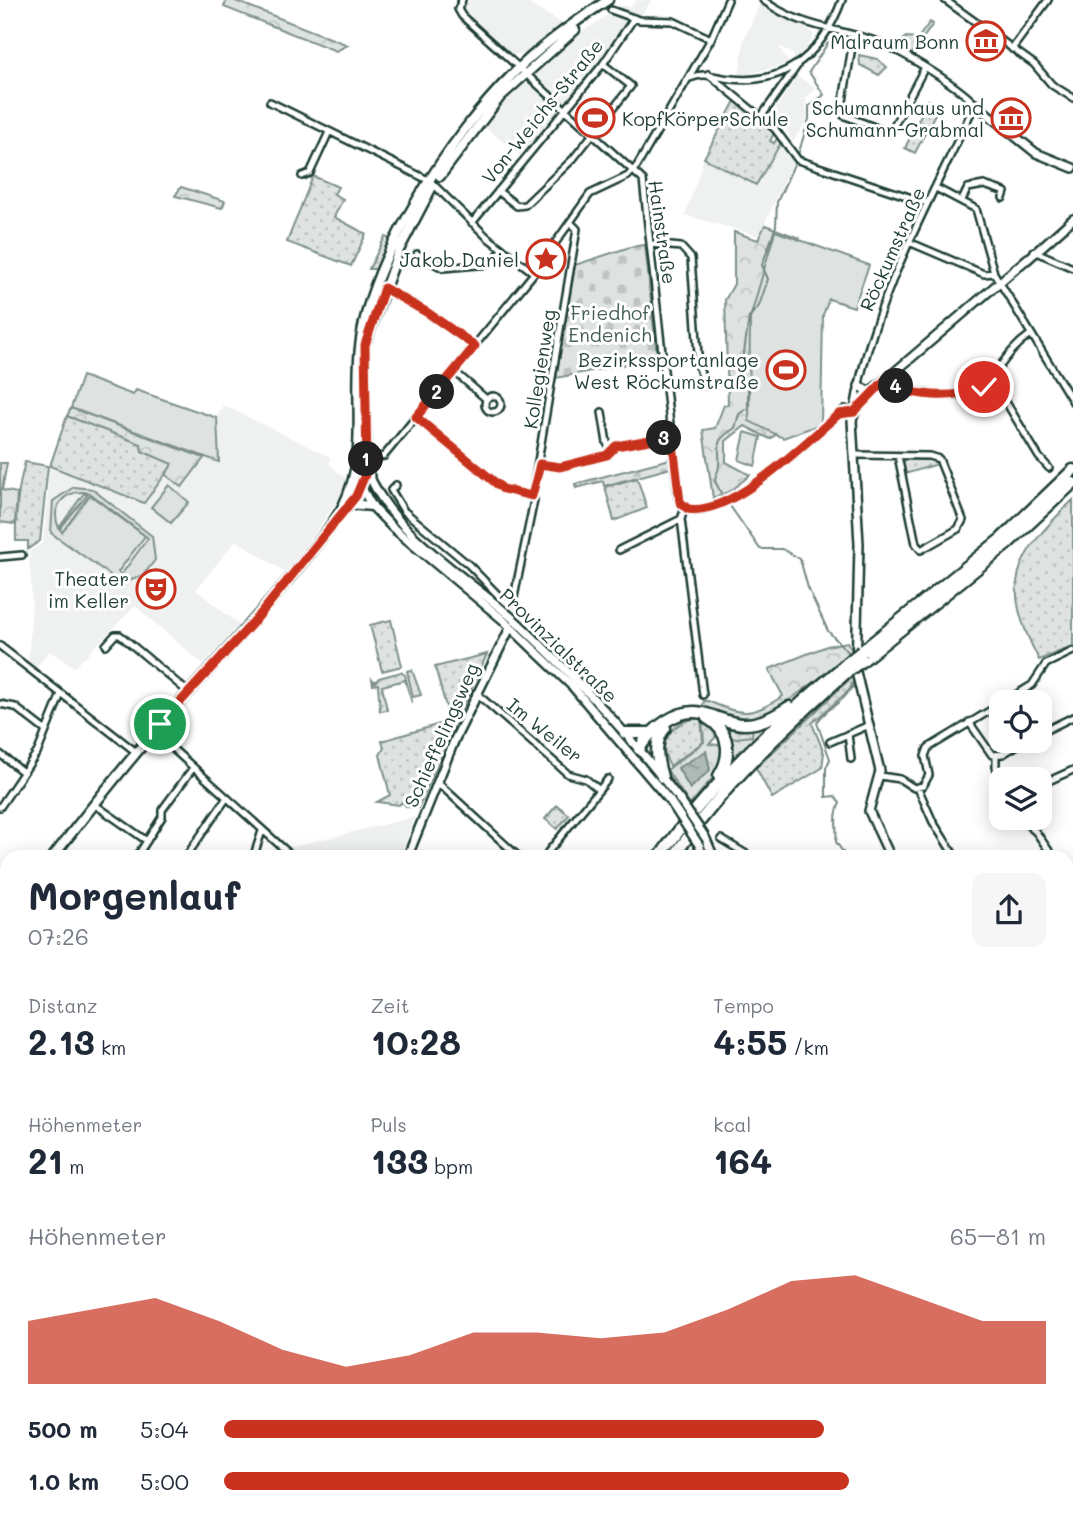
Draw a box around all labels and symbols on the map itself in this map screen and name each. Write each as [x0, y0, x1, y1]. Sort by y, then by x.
museum icon: Malraum Bonn [965, 20, 1007, 62]
place label: Malraum Bonn [830, 29, 959, 54]
street label: Von-Weichs-Straße [476, 33, 608, 189]
place label: Schumannhaus und Schumann-Grabmal [806, 95, 984, 142]
sports icon: KopfKörperSchule [574, 97, 616, 139]
museum icon: Schumannhaus und Schumann-Grabmal [990, 97, 1032, 139]
place label: KopfKörperSchule [622, 106, 789, 131]
street label: Hainstraße [643, 179, 683, 285]
street label: Röckumstraße [854, 183, 930, 315]
place icon: Jakob Daniel [525, 238, 567, 280]
place label: Jakob Daniel [399, 247, 519, 272]
park label: Friedhof Endenich [568, 300, 652, 347]
street label: Kollegienweg [517, 307, 561, 431]
place label: Bezirkssportanlage West Röckumstraße [574, 347, 759, 394]
sports icon: Bezirkssportanlage West Röckumstraße [765, 349, 807, 391]
pin [954, 357, 1014, 417]
pin: 4 [878, 368, 914, 404]
pin: 2 [420, 374, 454, 410]
pin: 3 [646, 420, 682, 456]
pin: 1 [348, 442, 384, 476]
place label: Theater im Keller [48, 566, 129, 613]
theatre icon: Theater im Keller [135, 568, 177, 610]
street label: Provinzialstraße [495, 582, 623, 708]
street label: Schieffelingsweg [398, 659, 484, 811]
street label: Im Weiler [502, 692, 588, 768]
pin [130, 694, 190, 754]

